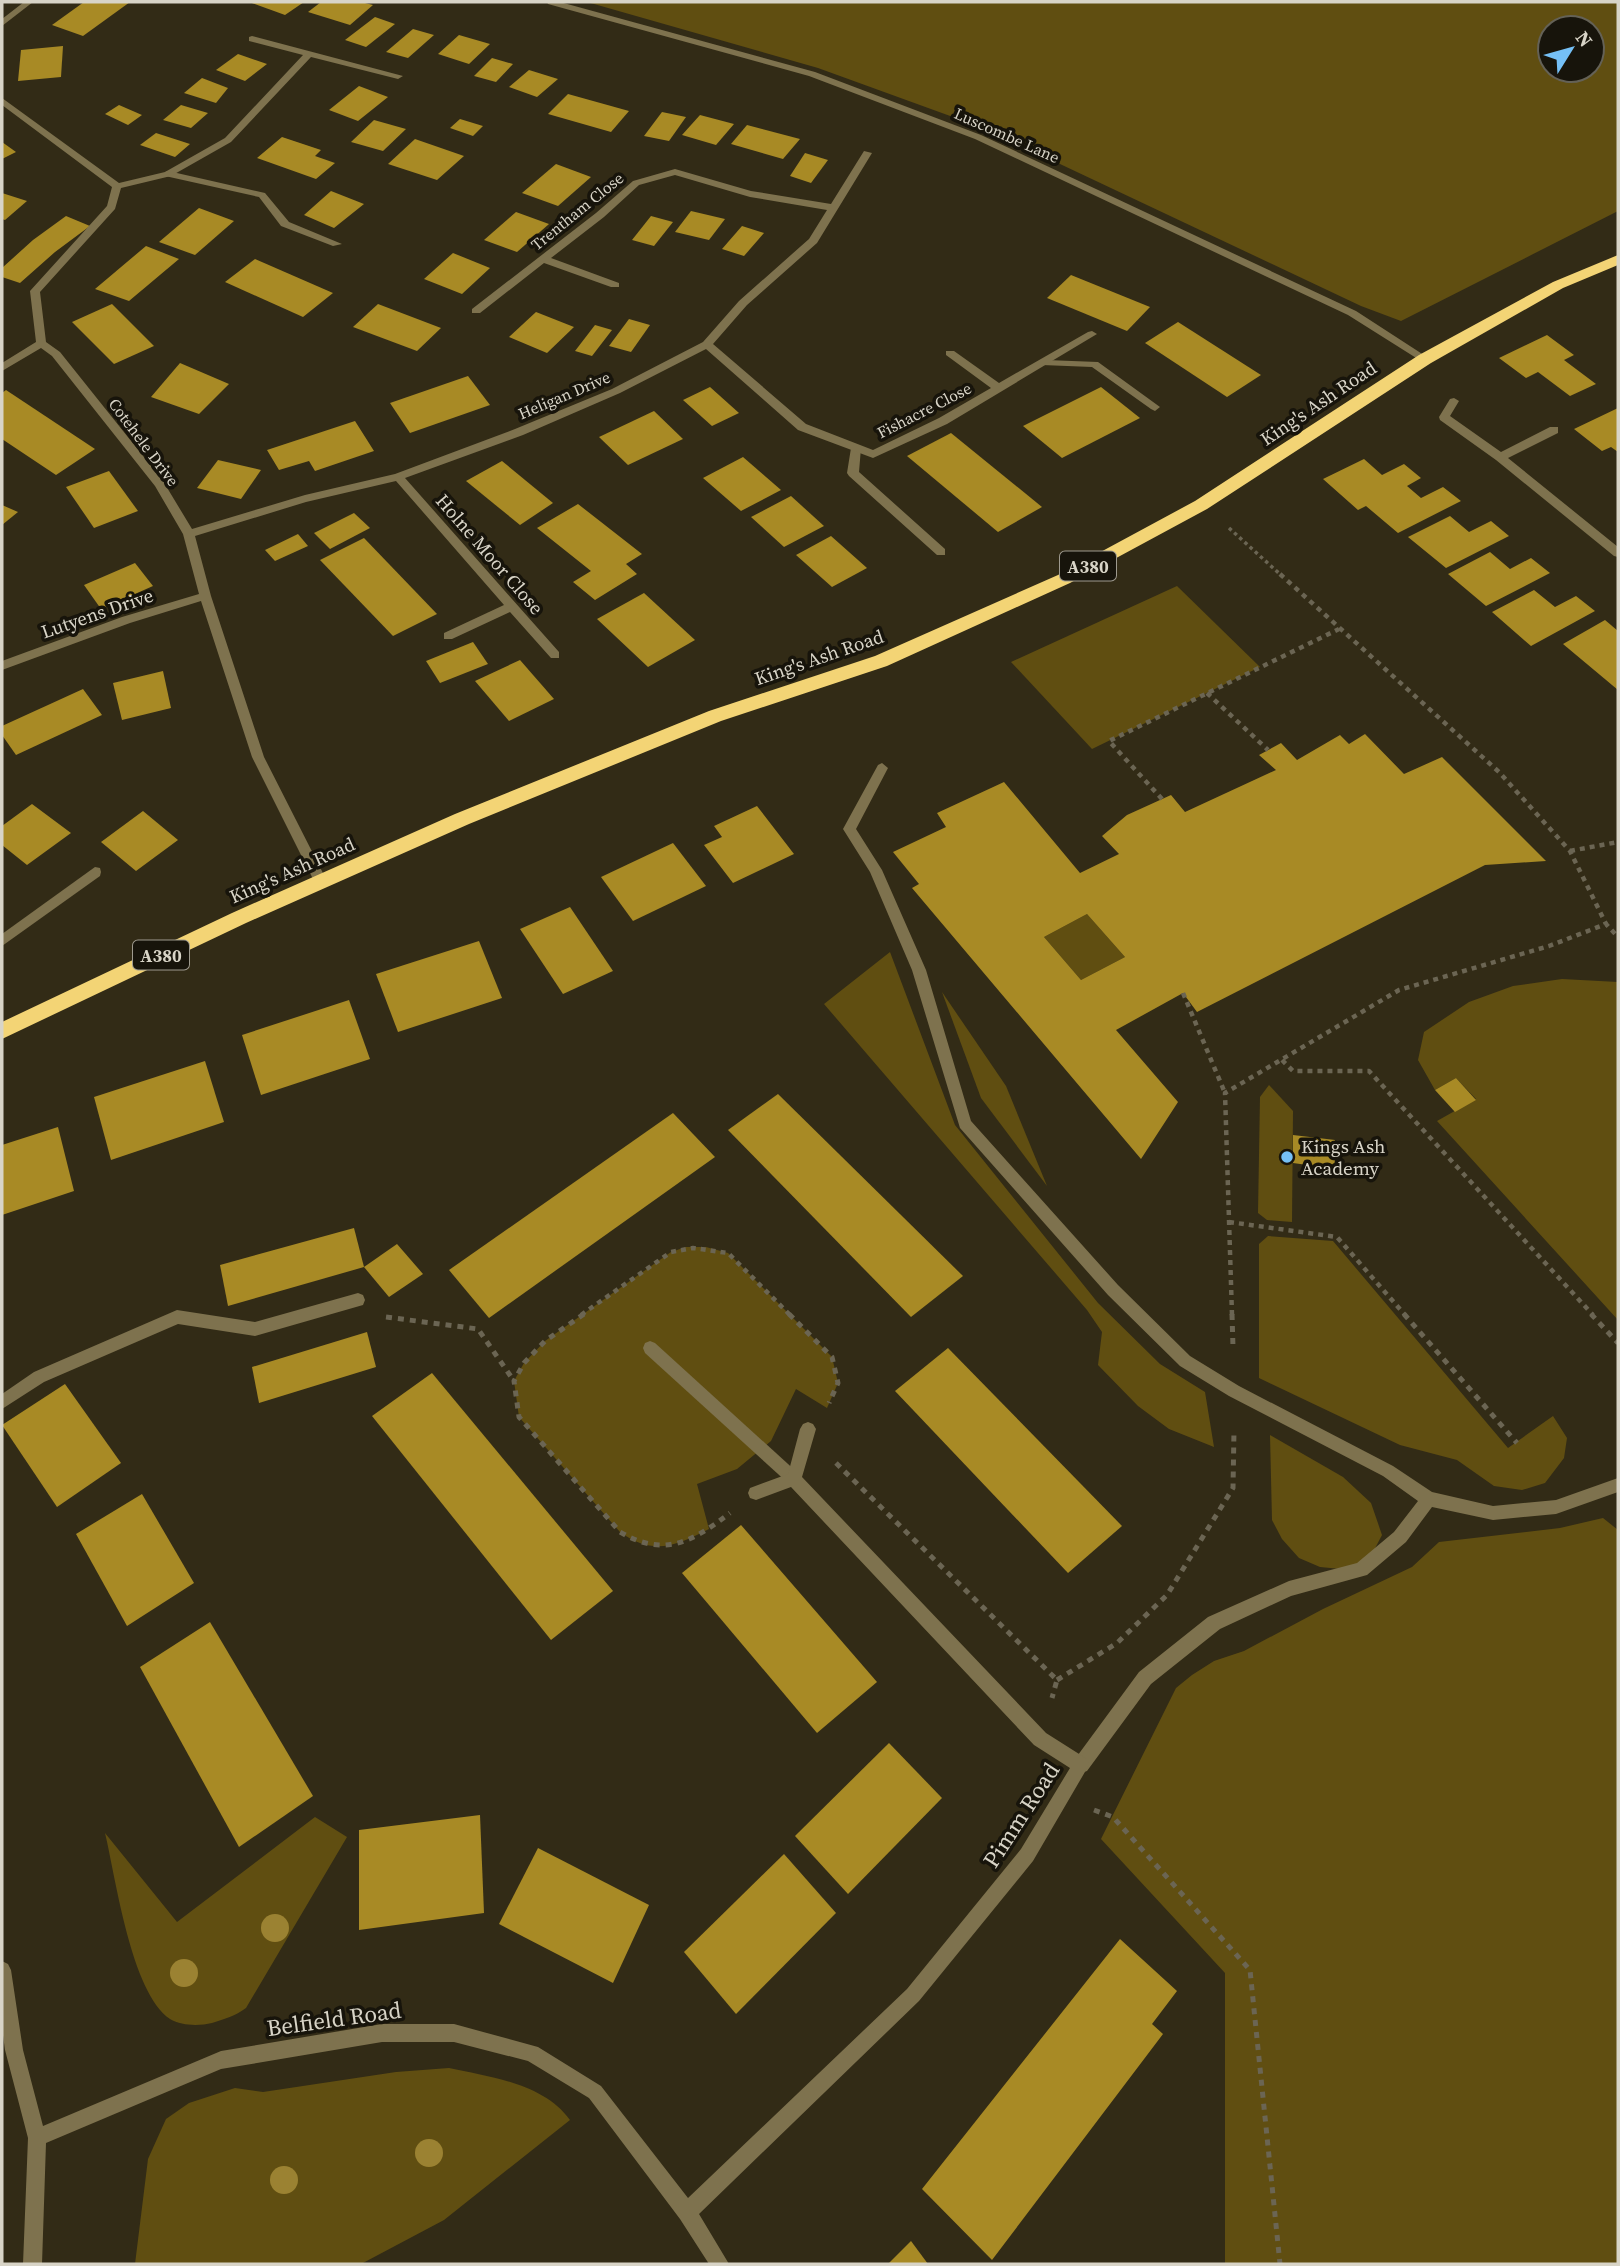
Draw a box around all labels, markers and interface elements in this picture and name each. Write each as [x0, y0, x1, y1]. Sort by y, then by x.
north arrow [1536, 14, 1606, 84]
text: N [1570, 25, 1599, 52]
street label: Luscombe Lane [951, 102, 1063, 168]
street label: Trentham Close [526, 167, 628, 255]
street label: King's Ash Road [1255, 354, 1381, 451]
street label: Heligan Drive [515, 366, 613, 424]
street label: Fishacre Close [873, 377, 975, 443]
street label: Cotehele Drive [104, 394, 184, 490]
street label: Holne Moor Close [430, 488, 550, 620]
road number: A380 [1060, 552, 1116, 580]
street label: Lutyens Drive [37, 582, 157, 644]
street label: King's Ash Road [751, 623, 887, 691]
street label: King's Ash Road [225, 831, 359, 909]
road number: A380 [133, 940, 189, 970]
place label: Kings Ash Academy [1301, 1133, 1385, 1181]
marker: Kings Ash Academy [1279, 1149, 1295, 1165]
street label: Pimm Road [975, 1756, 1067, 1874]
street label: Belfield Road [265, 1994, 403, 2044]

